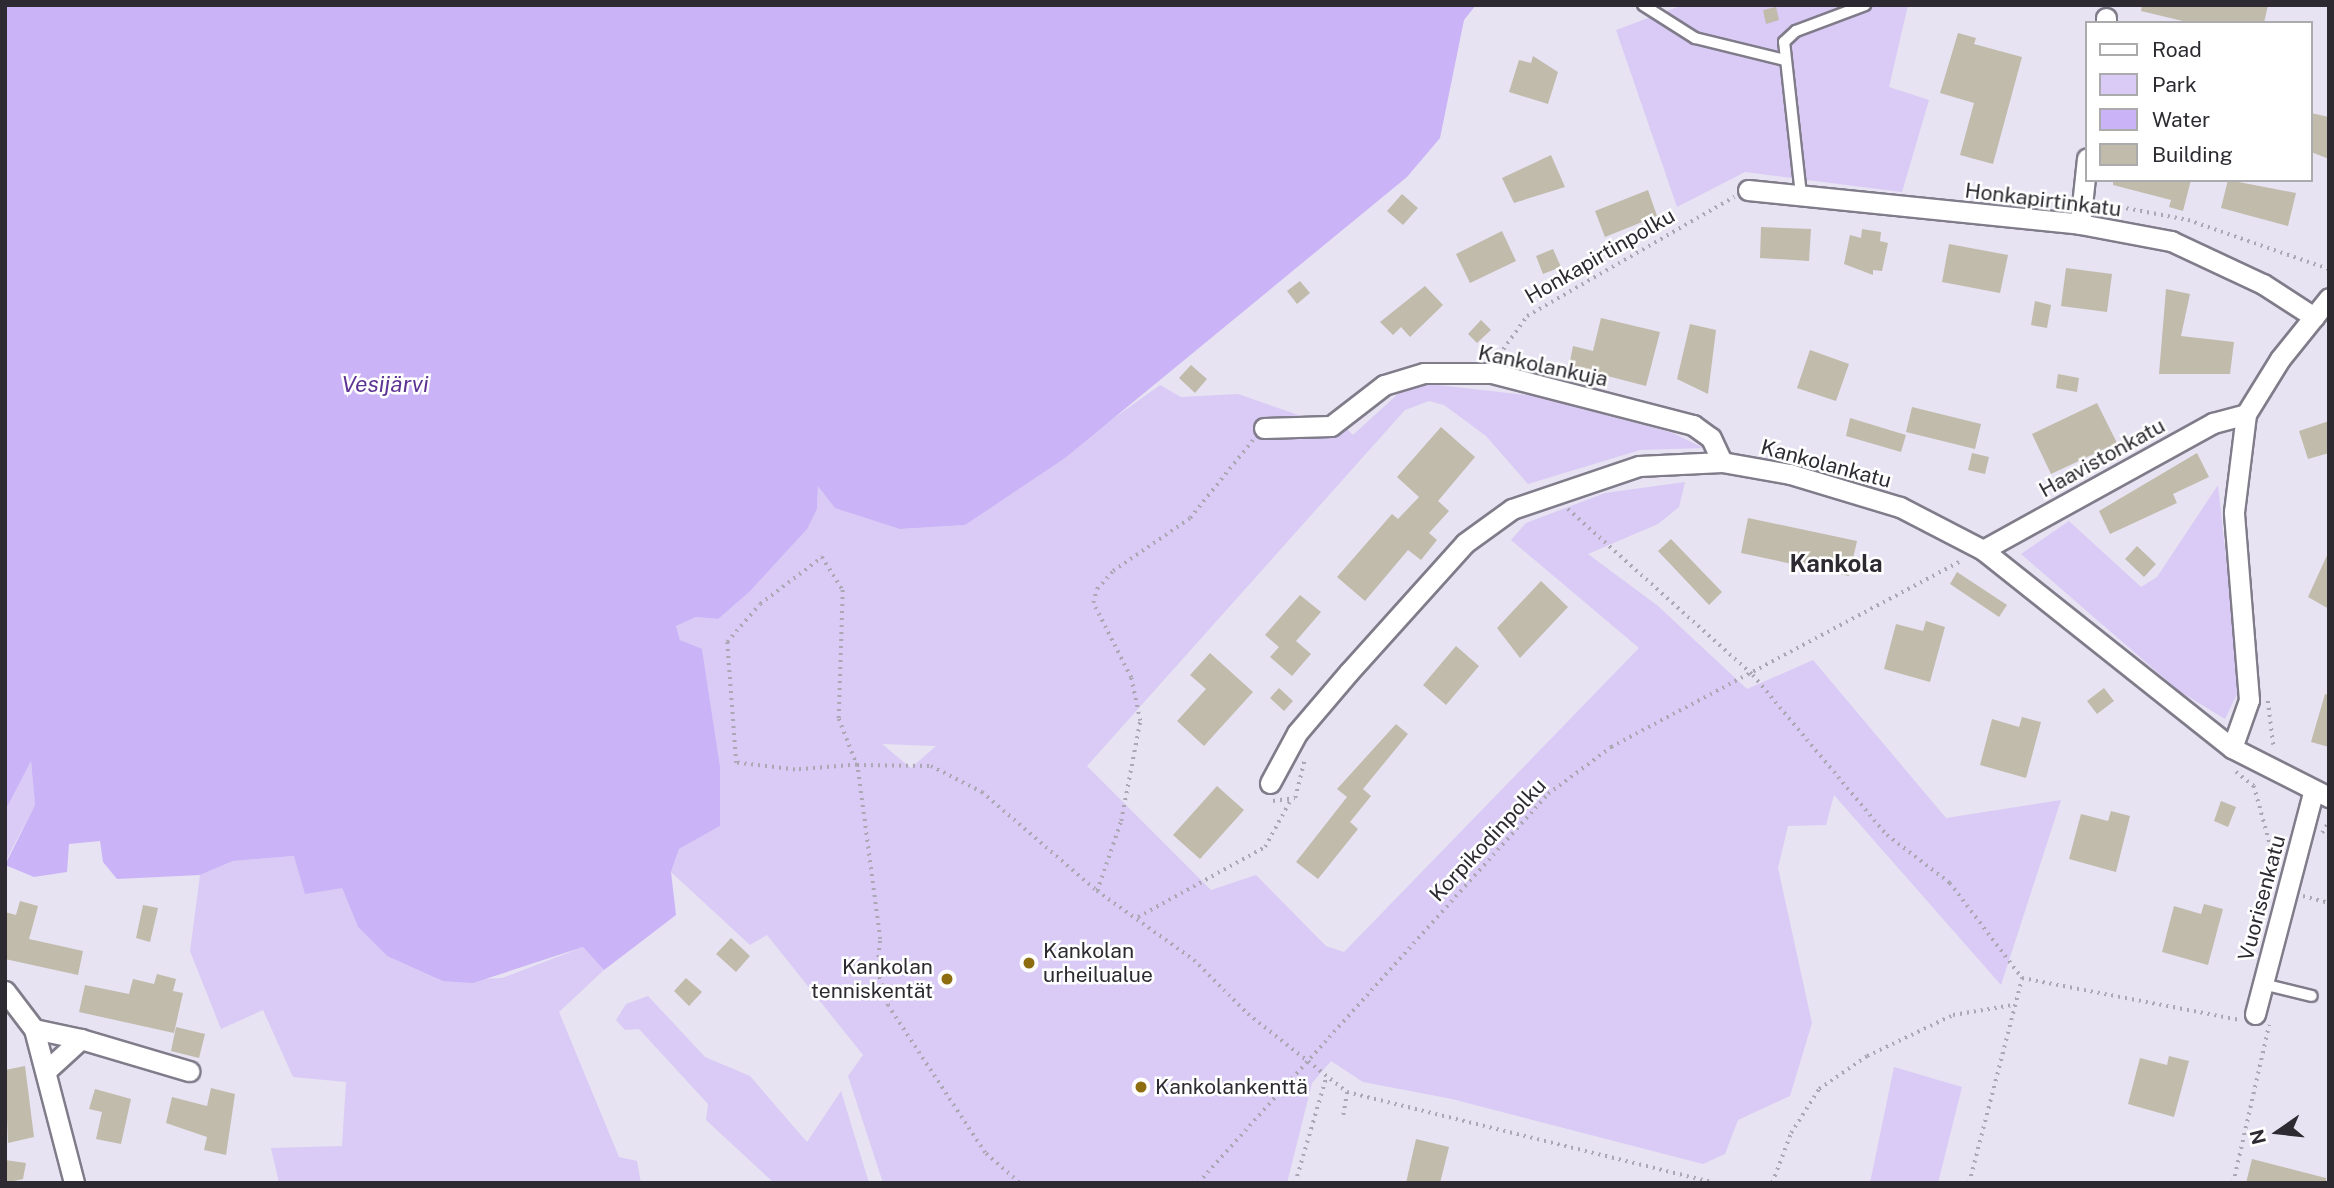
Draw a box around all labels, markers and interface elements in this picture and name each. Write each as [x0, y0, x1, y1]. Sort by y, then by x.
legend [2086, 21, 2313, 182]
text: Road [2152, 37, 2202, 62]
text: Park [2152, 72, 2197, 97]
text: Water [2152, 107, 2210, 132]
text: Building [2152, 142, 2233, 167]
street label: Honkapirtinkatu [1963, 178, 2123, 222]
street label: Honkapirtinpolku [1521, 203, 1679, 309]
street label: Kankolankuja [1476, 340, 1610, 392]
water label: Vesijärvi [341, 370, 429, 398]
street label: Haavistonkatu [2035, 413, 2169, 503]
street label: Kankolankatu [1758, 434, 1894, 494]
district label: Kankola [1789, 550, 1883, 578]
street label: Korpikodinpolku [1424, 773, 1552, 907]
street label: Vuorisenkatu [2233, 832, 2291, 964]
place label: Kankolan urheilualue [1043, 938, 1153, 988]
place label: Kankolan tenniskentät [811, 954, 933, 1004]
marker: Kankolan urheilualue [1021, 955, 1037, 971]
marker: Kankolan tenniskentät [939, 971, 955, 987]
place label: Kankolankenttä [1155, 1074, 1308, 1100]
marker: Kankolankenttä [1133, 1079, 1149, 1095]
north arrow [2243, 1097, 2313, 1167]
text: N [2245, 1127, 2270, 1147]

